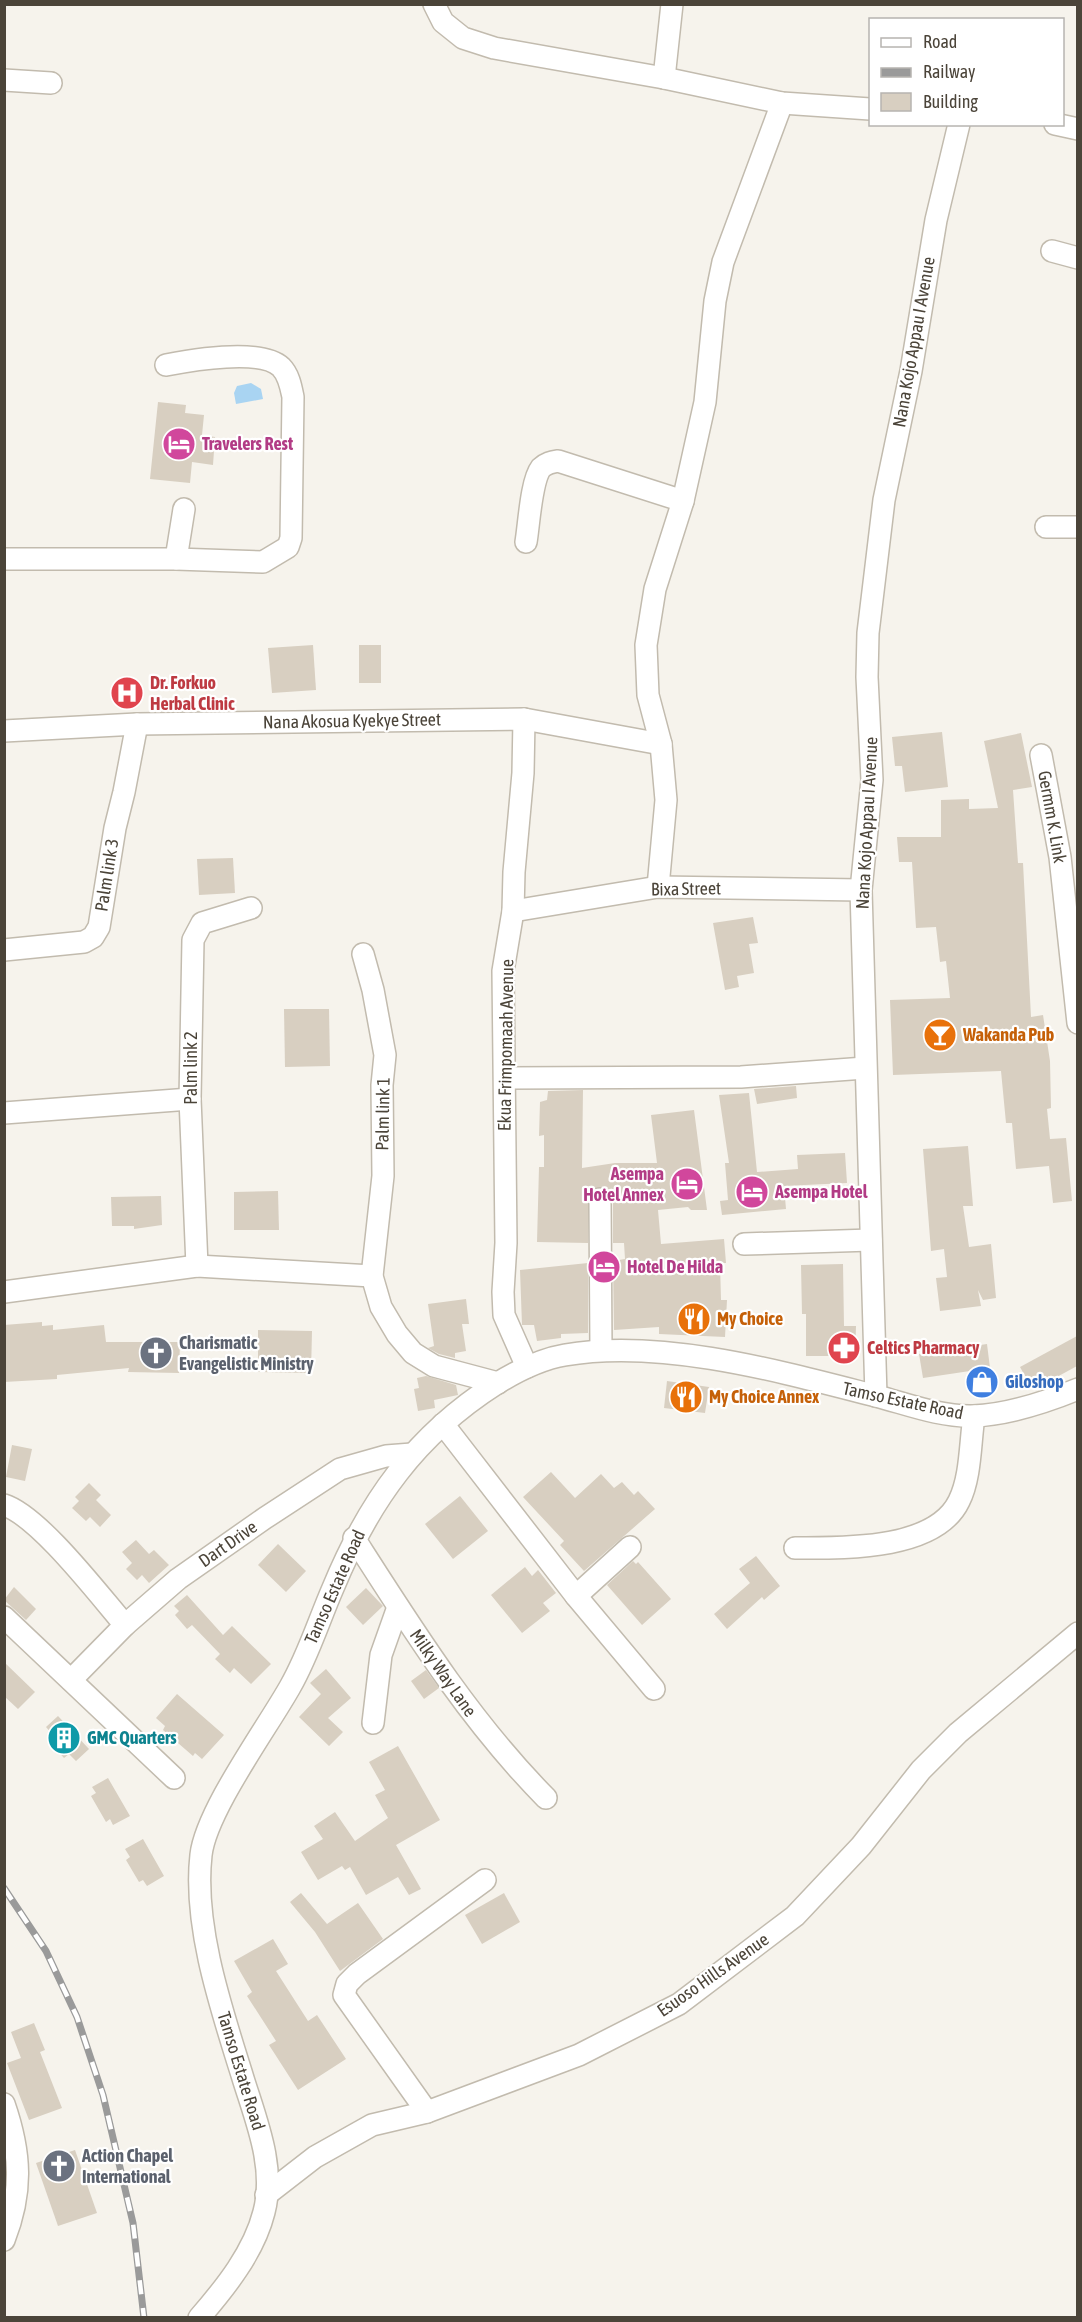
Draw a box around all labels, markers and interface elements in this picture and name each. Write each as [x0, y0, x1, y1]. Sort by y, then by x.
legend [869, 18, 1064, 126]
text: Road [923, 31, 957, 52]
text: Railway [923, 61, 975, 82]
text: Building [923, 91, 978, 112]
street label: Nana Kojo Appau I Avenue [888, 255, 939, 429]
hotel icon: Travelers Rest [161, 426, 197, 462]
place label: Travelers Rest [202, 433, 294, 454]
place label: Dr. Forkuo Herbal Clinic [150, 672, 235, 714]
hospital icon: Dr. Forkuo Herbal Clinic [109, 675, 145, 711]
street label: Nana Akosua Kyekye Street [263, 708, 441, 733]
street label: Nana Kojo Appau I Avenue [851, 736, 882, 910]
street label: Germm K. Link [1034, 769, 1071, 865]
street label: Palm link 3 [90, 837, 123, 913]
street label: Bixa Street [651, 877, 721, 900]
street label: Ekua Frimpomaah Avenue [493, 959, 518, 1131]
bar icon: Wakanda Pub [922, 1017, 958, 1053]
place label: Wakanda Pub [962, 1024, 1054, 1045]
street label: Palm link 2 [180, 1031, 201, 1105]
street label: Palm link 1 [371, 1077, 394, 1151]
place label: Asempa Hotel Annex [583, 1163, 665, 1205]
hotel icon: Asempa Hotel Annex [669, 1166, 705, 1202]
hotel icon: Asempa Hotel [734, 1174, 770, 1210]
place label: Asempa Hotel [774, 1181, 868, 1202]
hotel icon: Hotel De Hilda [586, 1249, 622, 1285]
place label: Hotel De Hilda [627, 1256, 723, 1277]
restaurant icon: My Choice [676, 1301, 712, 1337]
place label: My Choice [717, 1308, 783, 1329]
pharmacy icon: Celtics Pharmacy [826, 1330, 862, 1366]
place label: Charismatic Evangelistic Ministry [179, 1332, 314, 1374]
church icon: Charismatic Evangelistic Ministry [138, 1335, 174, 1371]
place label: Celtics Pharmacy [867, 1337, 980, 1358]
shop icon: Giloshop [964, 1364, 1000, 1400]
place label: Giloshop [1005, 1371, 1064, 1392]
street label: Tamso Estate Road [841, 1377, 965, 1424]
restaurant icon: My Choice Annex [668, 1379, 704, 1415]
place label: My Choice Annex [709, 1386, 820, 1407]
street label: Dart Drive [195, 1516, 261, 1571]
street label: Tamso Estate Road [300, 1526, 369, 1647]
street label: Milky Way Lane [406, 1625, 481, 1720]
building icon: GMC Quarters [46, 1720, 82, 1756]
place label: GMC Quarters [87, 1727, 177, 1748]
street label: Esuoso Hills Avenue [653, 1928, 772, 2021]
street label: Tamso Estate Road [213, 2009, 269, 2133]
place label: Action Chapel International [81, 2145, 173, 2187]
church icon: Action Chapel International [41, 2148, 77, 2184]

